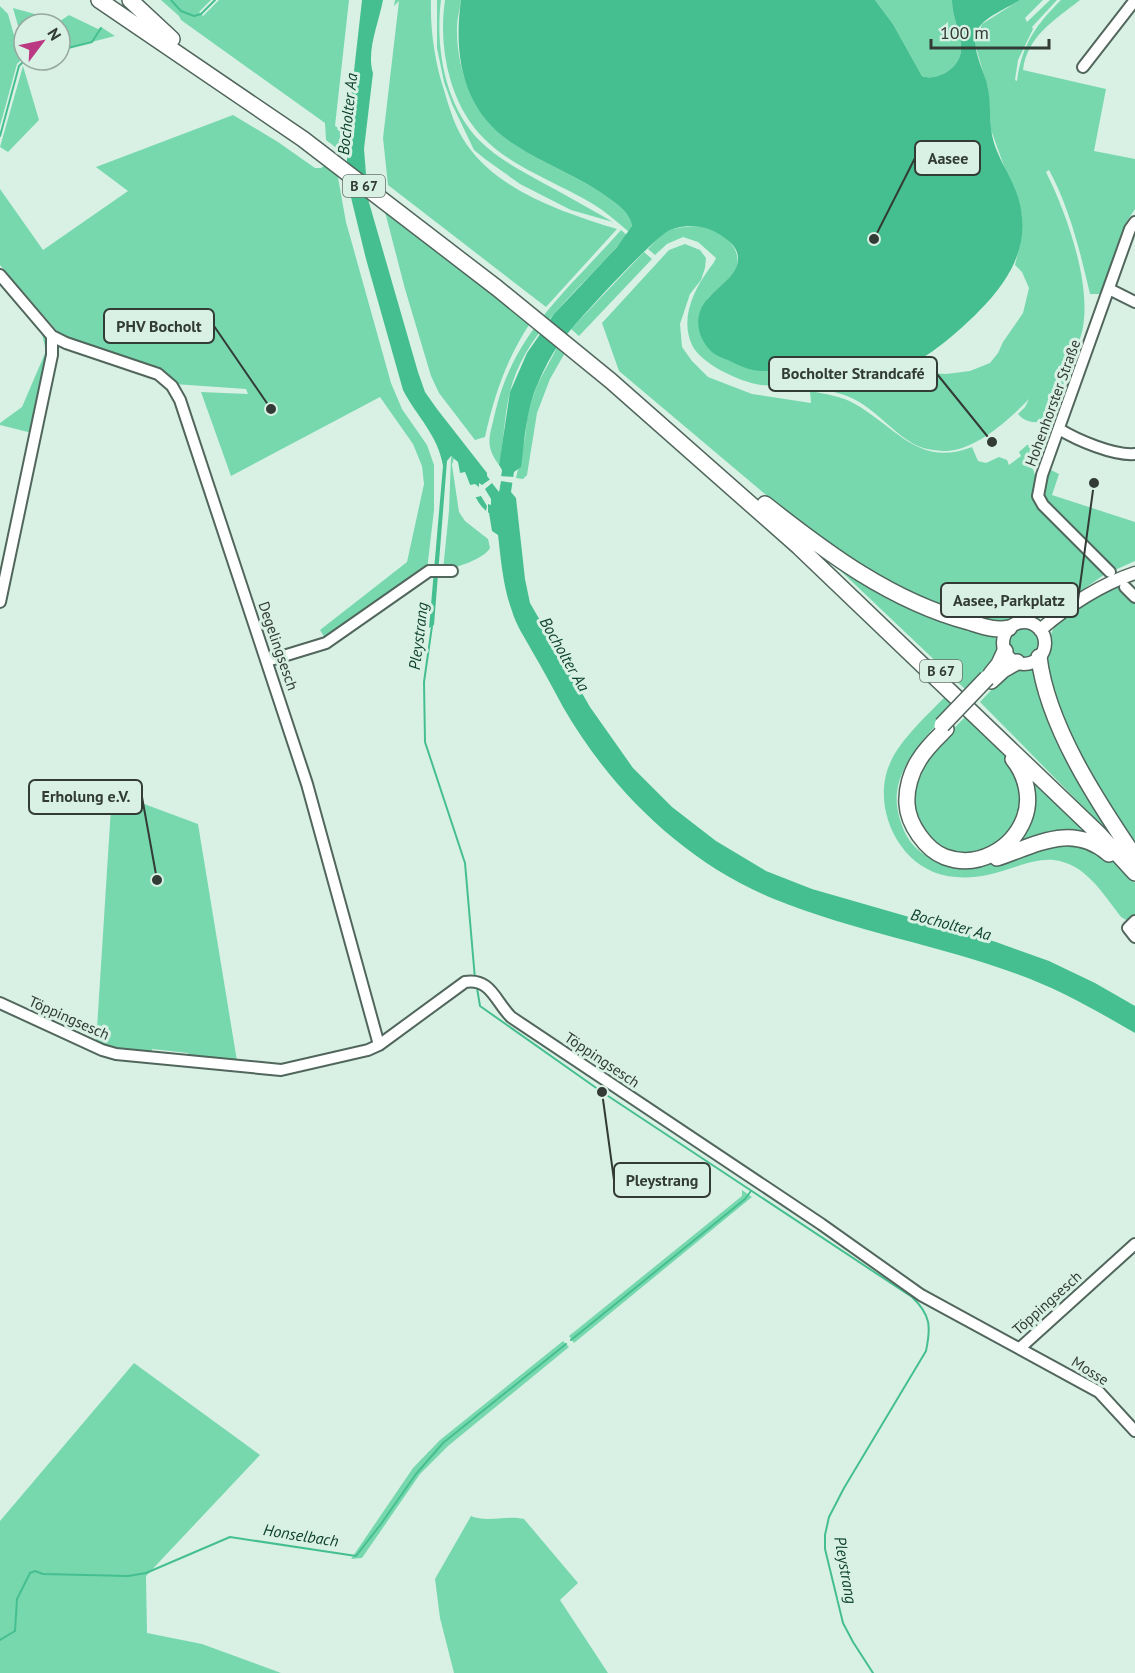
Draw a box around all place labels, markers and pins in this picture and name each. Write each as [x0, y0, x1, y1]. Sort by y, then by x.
callout: Aasee [915, 141, 980, 175]
callout: PHV Bocholt [104, 309, 214, 343]
callout: Bocholter Strandcafé [769, 357, 937, 391]
callout: Aasee, Parkplatz [941, 583, 1078, 617]
callout: Erholung e.V. [29, 780, 142, 814]
callout: Pleystrang [614, 1163, 710, 1197]

